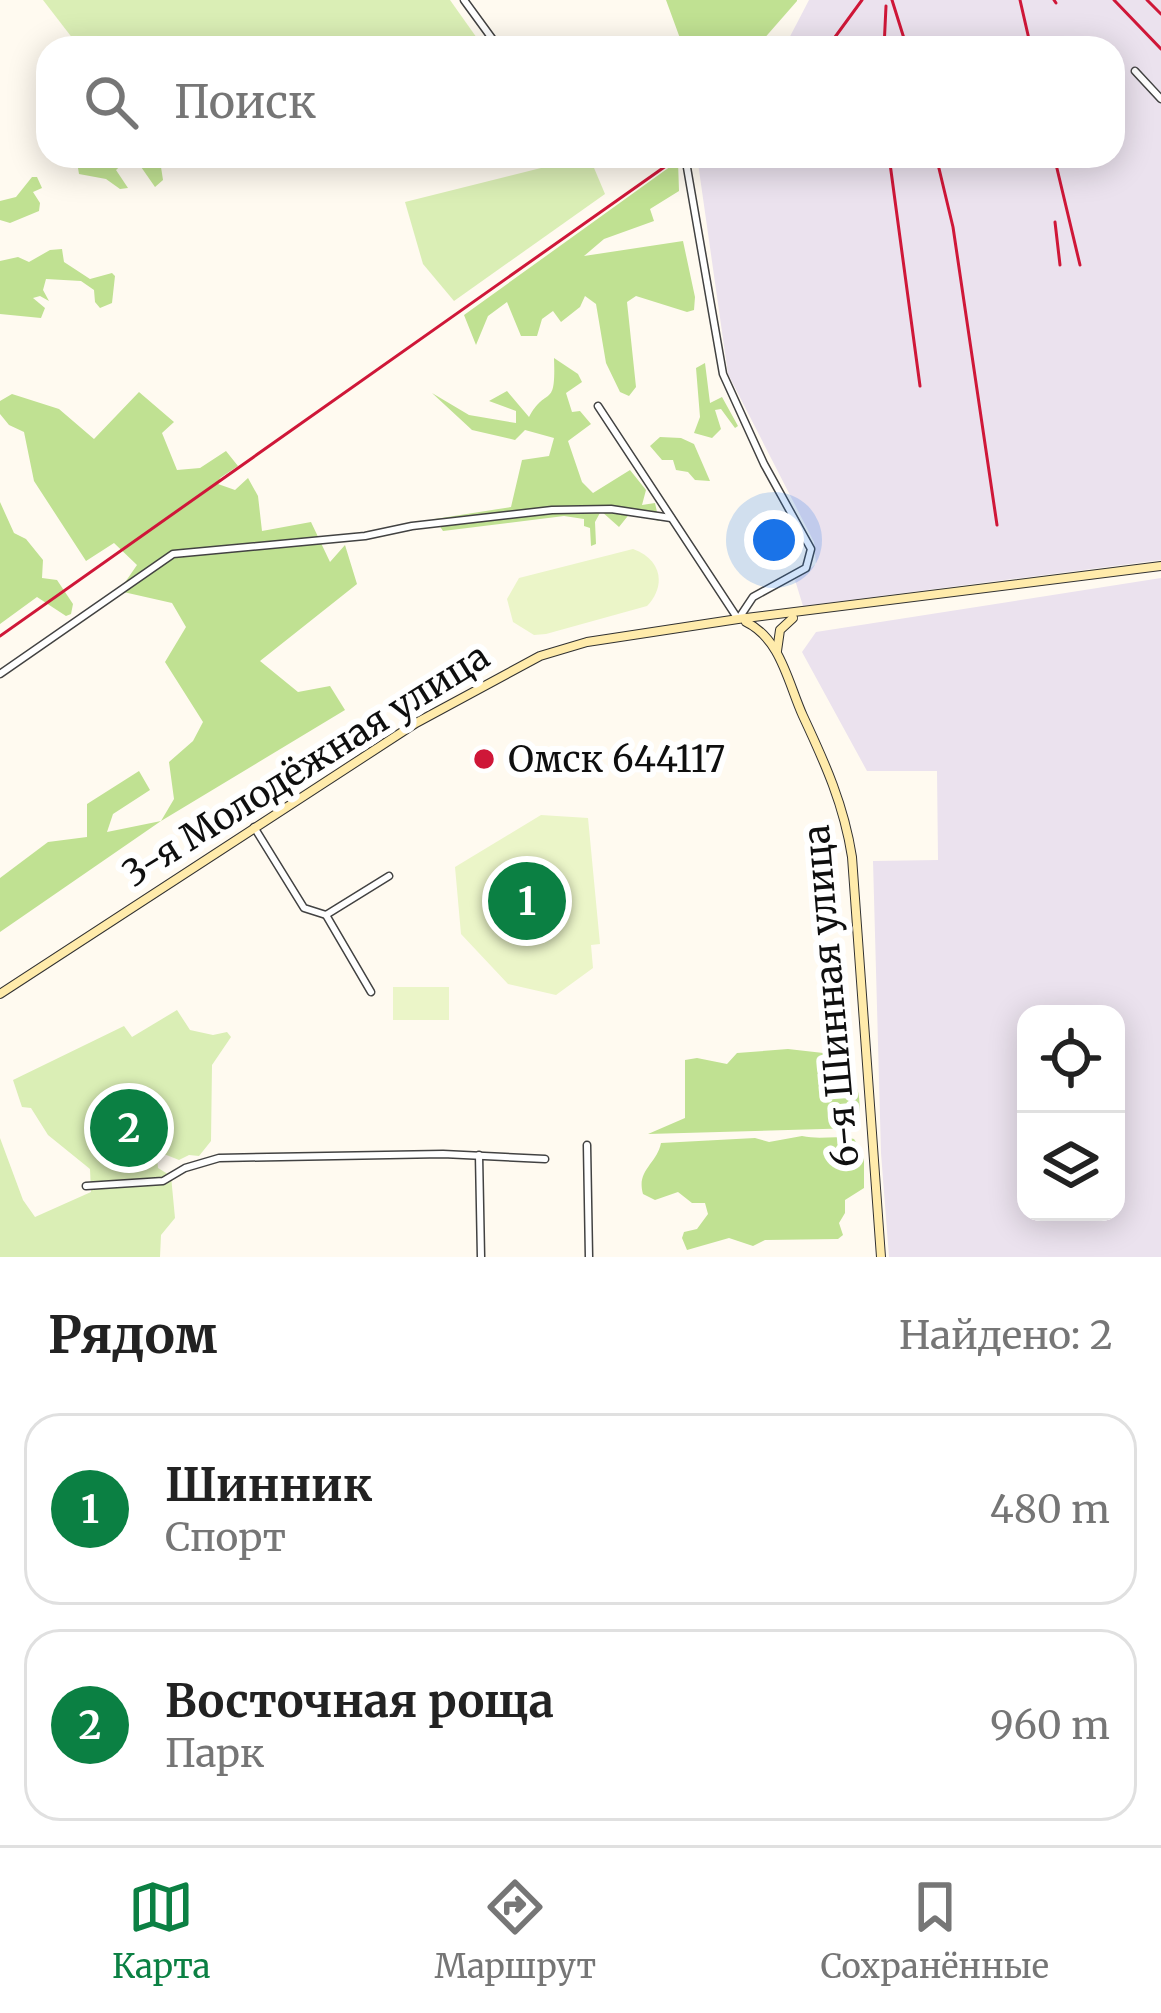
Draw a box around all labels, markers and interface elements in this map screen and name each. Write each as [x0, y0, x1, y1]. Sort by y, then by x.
search box [36, 36, 1125, 168]
icon: search [78, 69, 144, 135]
text: Поиск [174, 74, 316, 130]
your location [744, 510, 804, 570]
street label: 3-я Молодёжная улица [114, 634, 498, 896]
place label: Омск 644117 [508, 737, 725, 782]
marker: Омск 644117 [471, 746, 497, 772]
street label: 6-я Шинная улица [794, 823, 868, 1169]
pin: 1 [488, 856, 566, 946]
map controls [1017, 1005, 1125, 1221]
button: locate [1017, 1005, 1125, 1113]
pin: 2 [90, 1083, 168, 1173]
button: layers [1017, 1113, 1125, 1221]
text: Рядом [48, 1303, 217, 1367]
text: Найдено: 2 [899, 1311, 1113, 1360]
text: Шинник [165, 1457, 372, 1513]
text: 1 [81, 1485, 99, 1534]
text: 480 m [990, 1485, 1110, 1534]
text: Спорт [165, 1513, 286, 1562]
text: Восточная роща [165, 1673, 554, 1729]
text: 2 [79, 1701, 101, 1750]
text: 960 m [990, 1701, 1110, 1750]
text: Парк [165, 1729, 264, 1778]
tab: Карта [112, 1874, 210, 1987]
tab: Маршрут [435, 1874, 596, 1987]
tab: Сохранённые [820, 1874, 1049, 1987]

